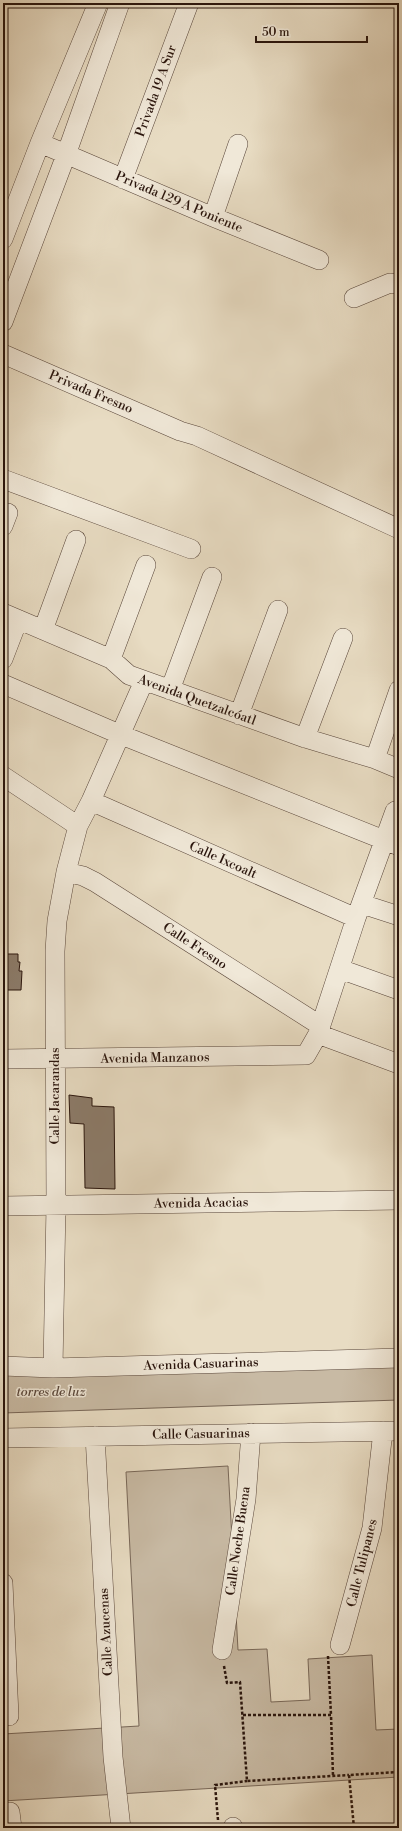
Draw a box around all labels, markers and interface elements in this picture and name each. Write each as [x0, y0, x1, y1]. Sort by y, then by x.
scale bar [256, 18, 367, 44]
text: 50 m [262, 25, 290, 40]
street label: Privada 19 A Sur [132, 43, 180, 139]
street label: Privada 129 A Poniente [113, 168, 246, 236]
street label: Privada Fresno [46, 367, 136, 417]
street label: Avenida Quetzalcóatl [135, 671, 258, 729]
street label: Calle Ixcoalt [187, 838, 260, 882]
street label: Calle Fresno [160, 919, 230, 973]
street label: Calle Jacarandas [47, 1047, 63, 1145]
street label: Avenida Manzanos [99, 1049, 210, 1067]
street label: Avenida Acacias [153, 1194, 249, 1212]
street label: Avenida Casuarinas [142, 1354, 259, 1374]
park label: torres de luz [16, 1384, 86, 1400]
street label: Calle Casuarinas [152, 1425, 250, 1443]
street label: Calle Noche Buena [222, 1485, 254, 1597]
street label: Calle Tulipanes [343, 1517, 381, 1609]
street label: Calle Azucenas [96, 1587, 116, 1676]

